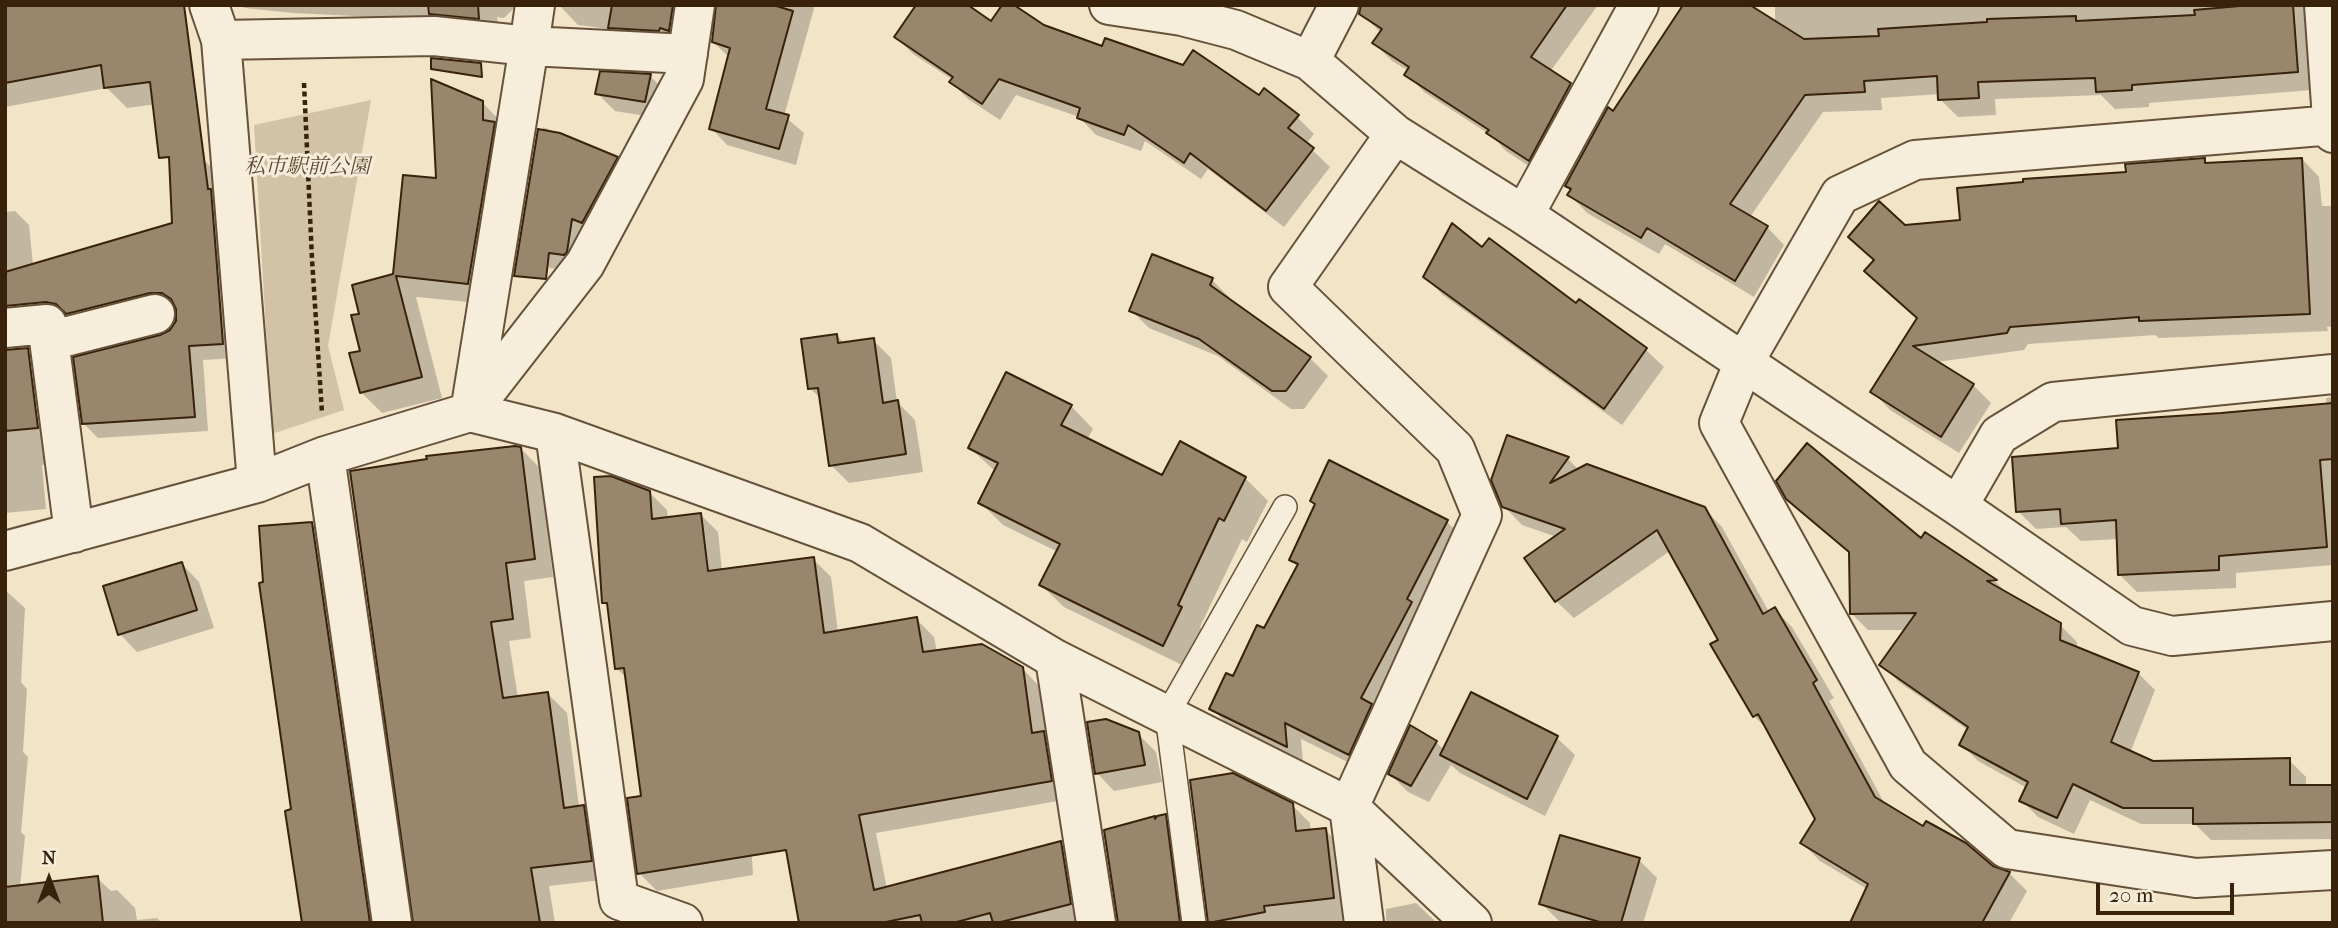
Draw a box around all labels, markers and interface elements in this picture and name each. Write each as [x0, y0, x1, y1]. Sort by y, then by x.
park label: 私市駅前公園 [244, 155, 370, 181]
north arrow [14, 844, 84, 914]
text: N [42, 847, 56, 869]
scale bar [2100, 869, 2238, 913]
text: 20 m [2109, 883, 2153, 907]

